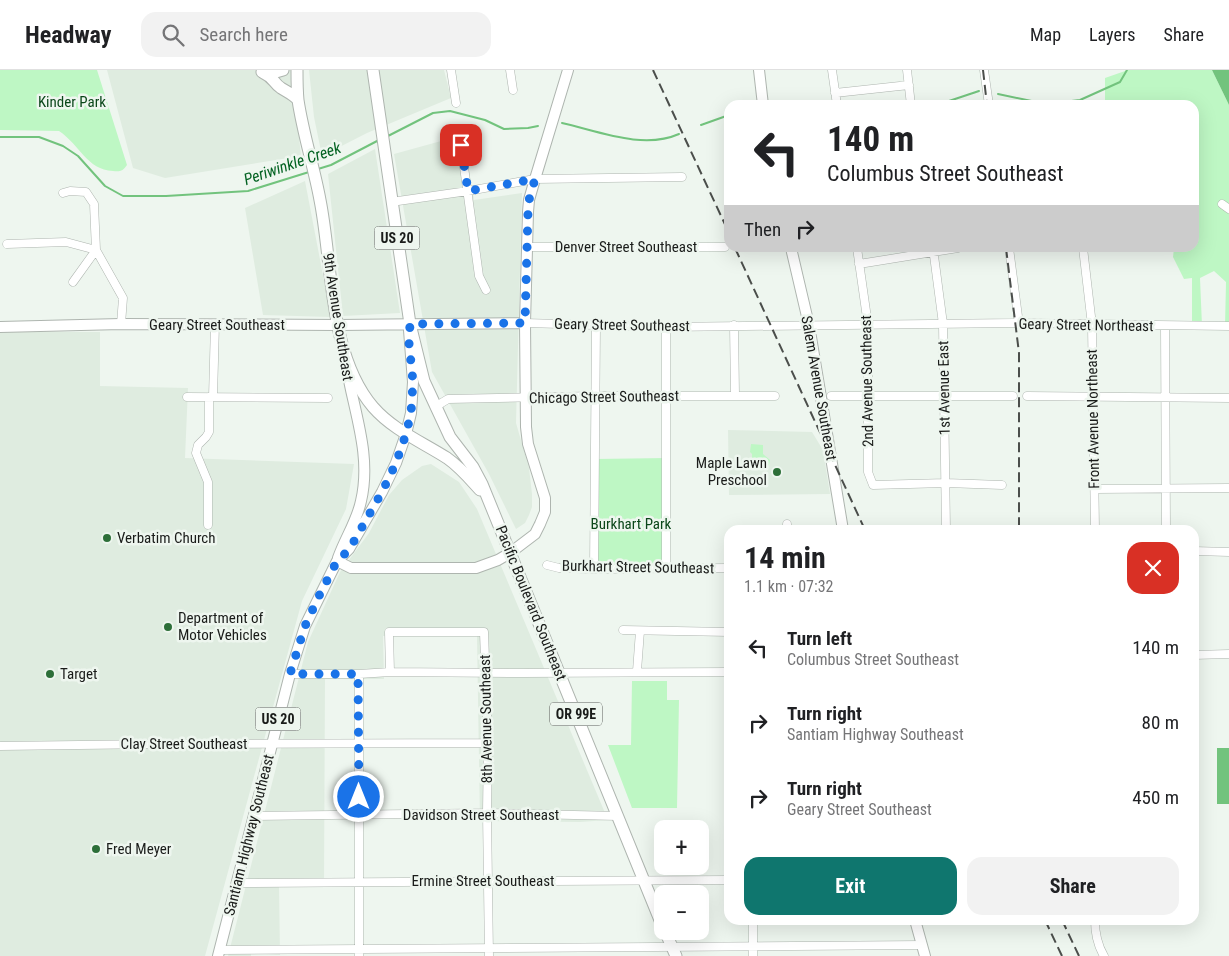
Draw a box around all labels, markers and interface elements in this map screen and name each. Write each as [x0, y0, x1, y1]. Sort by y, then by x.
search box [141, 12, 491, 57]
text: Headway [25, 21, 111, 49]
icon: search [159, 21, 187, 49]
text: Search here [199, 23, 288, 46]
text: Map [1030, 24, 1061, 45]
text: Layers [1089, 24, 1136, 45]
text: Share [1164, 24, 1204, 45]
park label: Kinder Park [38, 93, 106, 111]
text: 140 m [827, 119, 914, 160]
icon: left [744, 120, 809, 185]
pin [440, 124, 482, 166]
icon: arrive [447, 131, 475, 159]
water label: Periwinkle Creek [241, 138, 344, 189]
text: Columbus Street Southeast [827, 161, 1064, 186]
icon: right [791, 215, 819, 243]
text: Then [744, 218, 781, 241]
road number: US 20 [374, 226, 420, 250]
street label: Denver Street Southeast [555, 238, 697, 256]
street label: 9th Avenue Southeast [319, 252, 357, 382]
street label: Salem Avenue Southeast [797, 314, 841, 462]
street label: Geary Street Southeast [554, 315, 690, 335]
street label: 2nd Avenue Southeast [857, 315, 877, 447]
street label: Geary Street Northeast [1018, 315, 1154, 335]
street label: Geary Street Southeast [149, 316, 285, 334]
street label: 1st Avenue East [934, 341, 954, 435]
street label: Front Avenue Northeast [1083, 349, 1103, 489]
street label: Chicago Street Southeast [529, 387, 679, 407]
place label: Maple Lawn Preschool [696, 454, 767, 489]
marker: Maple Lawn Preschool [771, 466, 783, 478]
park label: Burkhart Park [591, 515, 672, 533]
street label: Pacific Boulevard Southeast [492, 523, 570, 683]
place label: Verbatim Church [117, 529, 216, 547]
marker: Verbatim Church [101, 532, 113, 544]
text: 14 min [744, 540, 826, 575]
button: close [1127, 542, 1179, 594]
street label: Burkhart Street Southeast [562, 557, 714, 577]
text: 1.1 km · 07:32 [744, 577, 834, 596]
place label: Department of Motor Vehicles [178, 609, 267, 644]
marker: Department of Motor Vehicles [162, 621, 174, 633]
text: Turn left [787, 627, 852, 650]
icon: left [744, 634, 772, 662]
text: 140 m [1132, 636, 1179, 659]
text: Columbus Street Southeast [787, 650, 959, 669]
street label: 8th Avenue Southeast [476, 654, 496, 784]
place label: Target [60, 665, 97, 683]
marker: Target [44, 668, 56, 680]
text: Turn right [787, 702, 862, 725]
road number: OR 99E [550, 703, 602, 726]
road number: US 20 [256, 708, 300, 731]
icon: right [744, 709, 772, 737]
text: 80 m [1142, 711, 1179, 734]
text: Santiam Highway Southeast [787, 725, 964, 744]
street label: Clay Street Southeast [120, 735, 248, 753]
street label: Santiam Highway Southeast [220, 752, 278, 918]
position arrow [332, 770, 384, 822]
text: Turn right [787, 777, 862, 800]
icon: right [744, 784, 772, 812]
text: 450 m [1132, 786, 1179, 809]
text: Geary Street Southeast [787, 800, 932, 819]
street label: Davidson Street Southeast [403, 806, 559, 824]
map controls [654, 820, 709, 940]
button: + [654, 820, 709, 875]
place label: Fred Meyer [106, 840, 172, 858]
marker: Fred Meyer [90, 843, 102, 855]
button: Exit [744, 857, 957, 915]
button: Share [967, 857, 1179, 915]
street label: Ermine Street Southeast [412, 872, 554, 890]
button: − [654, 885, 709, 940]

